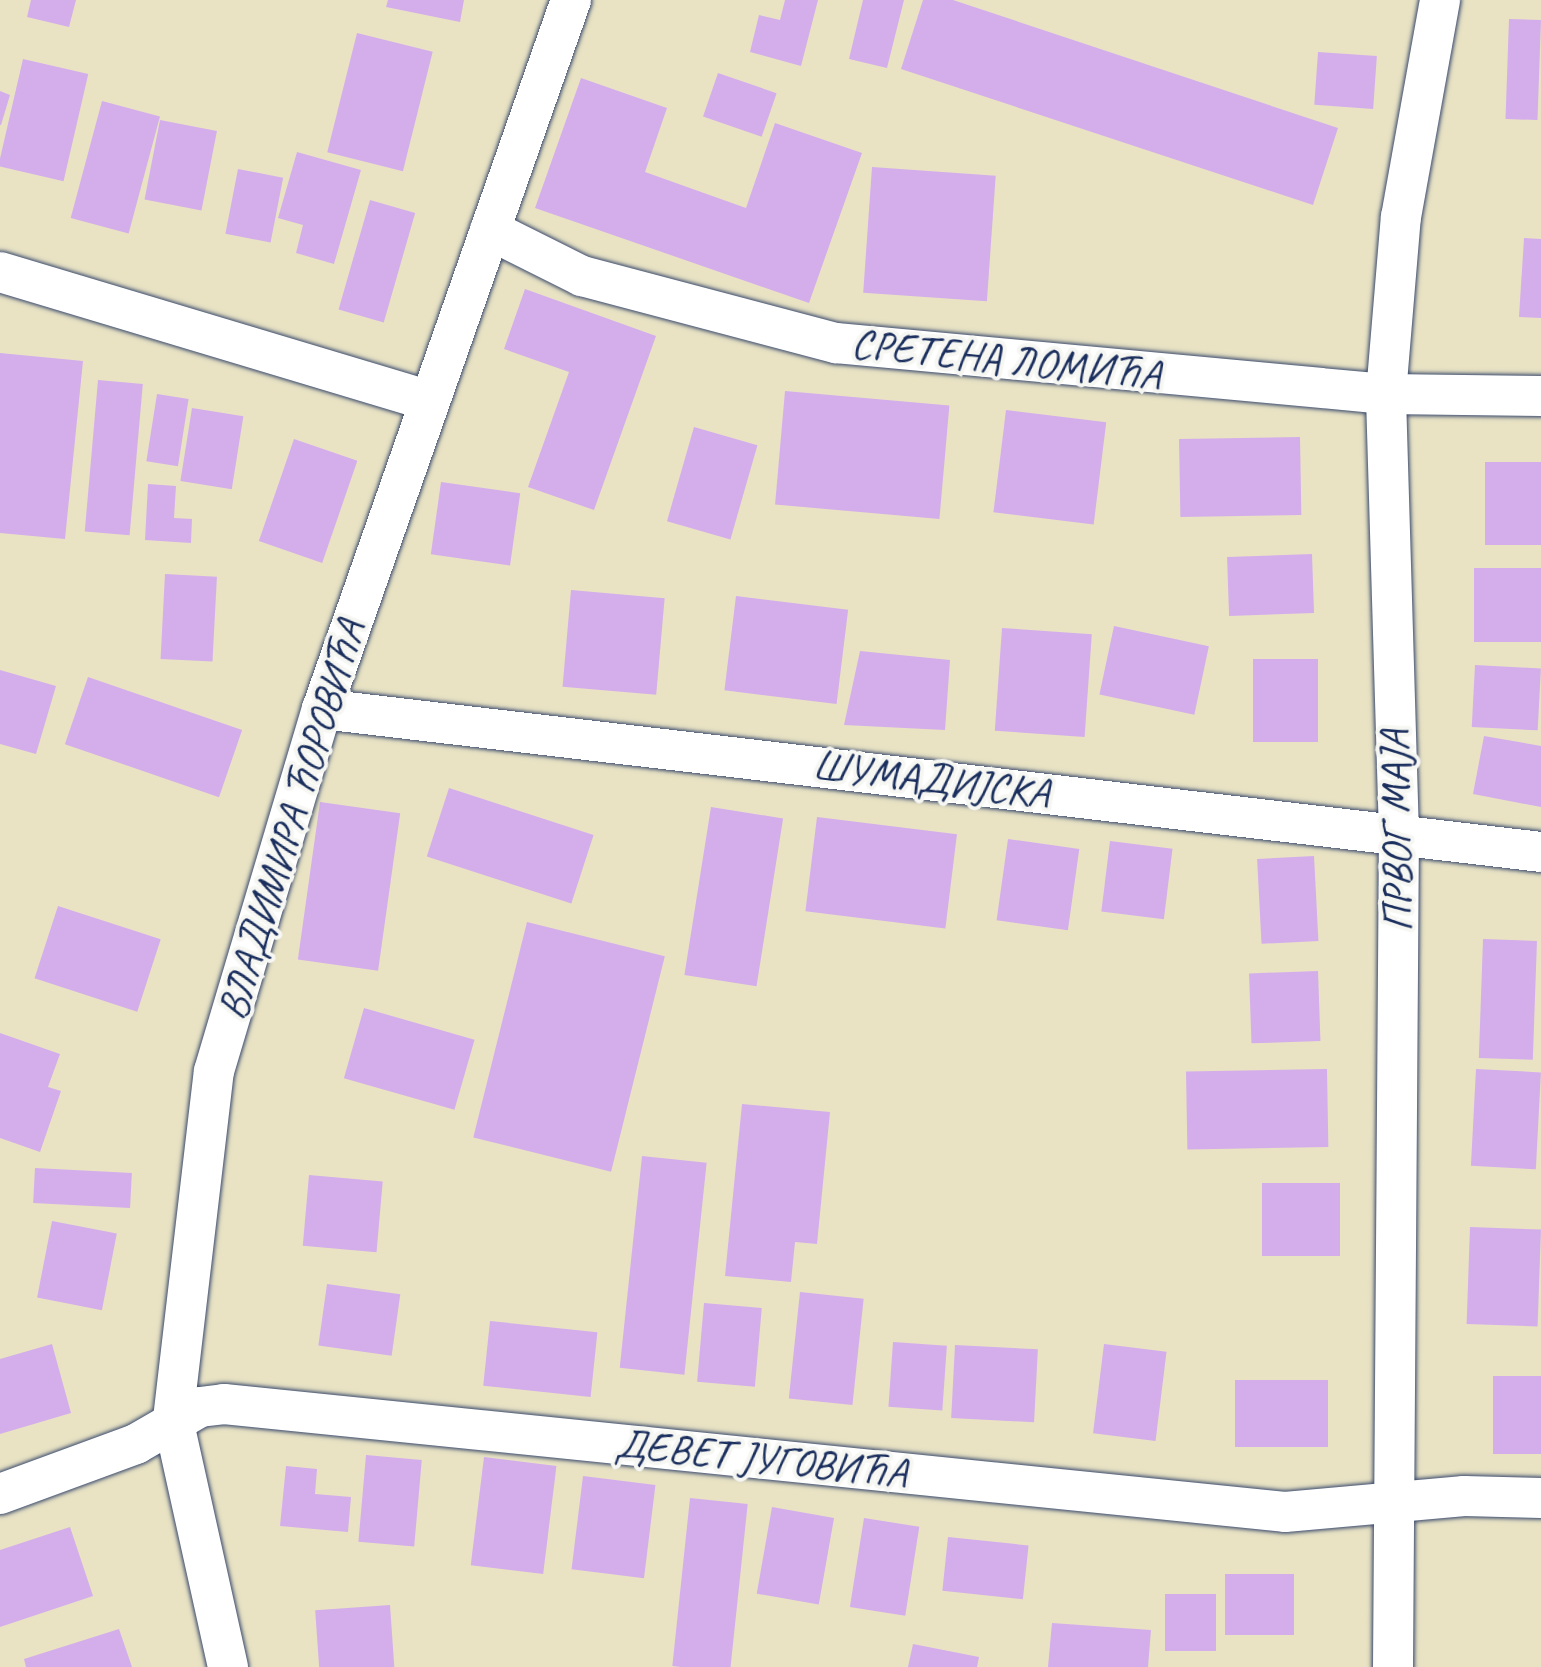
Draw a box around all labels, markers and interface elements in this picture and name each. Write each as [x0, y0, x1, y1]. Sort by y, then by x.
street label: СРЕТЕНА ЛОМИЋА [848, 319, 1164, 401]
street label: ВЛАДИМИРА ЋОРОВИЋА [207, 614, 377, 1026]
street label: ПРВОГ МАЈА [1370, 729, 1424, 933]
street label: ШУМАДИЈСКА [810, 740, 1052, 820]
street label: ДЕВЕТ ЈУГОВИЋА [613, 1419, 909, 1499]

